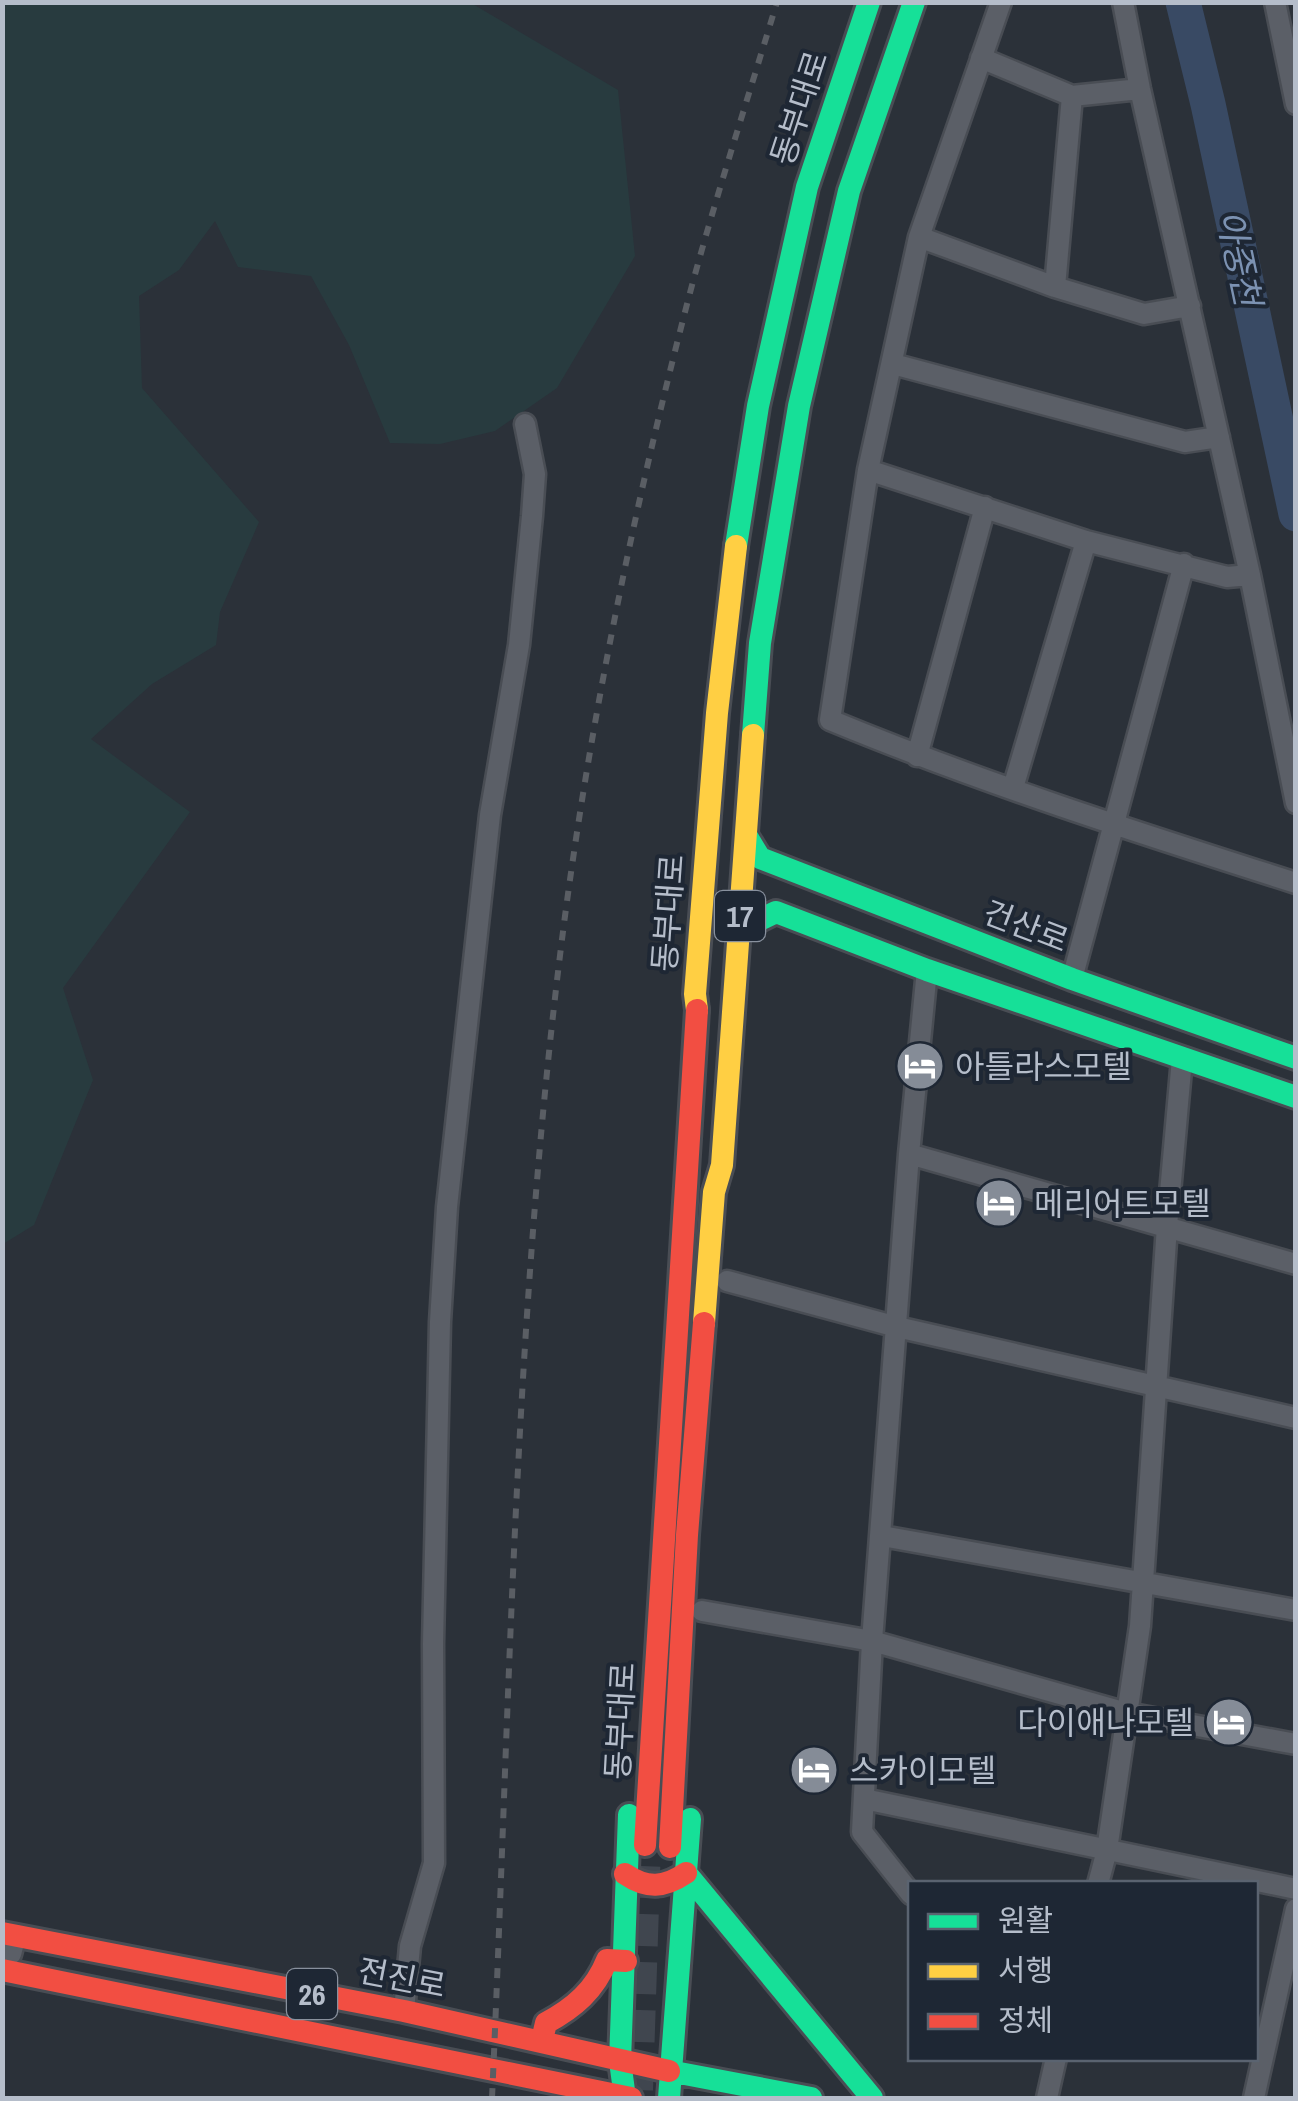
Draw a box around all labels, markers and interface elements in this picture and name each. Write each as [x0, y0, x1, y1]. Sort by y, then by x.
street label: 동부대로 [760, 45, 838, 171]
water label: 아중천 [1206, 206, 1273, 314]
street label: 동부대로 [642, 853, 694, 973]
street label: 건산로 [977, 890, 1075, 962]
road number: 17 [715, 891, 765, 941]
hotel icon: 아틀라스모텔 [894, 1040, 946, 1092]
place label: 아틀라스모텔 [955, 1045, 1132, 1088]
hotel icon: 메리어트모텔 [973, 1177, 1025, 1229]
place label: 메리어트모텔 [1034, 1182, 1211, 1225]
street label: 동부대로 [595, 1661, 645, 1781]
hotel icon: 다이애나모텔 [1203, 1696, 1255, 1748]
place label: 다이애나모텔 [1017, 1701, 1194, 1744]
hotel icon: 스카이모텔 [788, 1744, 840, 1796]
place label: 스카이모텔 [849, 1749, 996, 1792]
legend [908, 1881, 1258, 2061]
text: 원활 [998, 1900, 1053, 1940]
street label: 전진로 [355, 1948, 449, 2008]
text: 서행 [998, 1950, 1053, 1990]
road number: 26 [287, 1969, 337, 2019]
text: 정체 [998, 2000, 1053, 2040]

